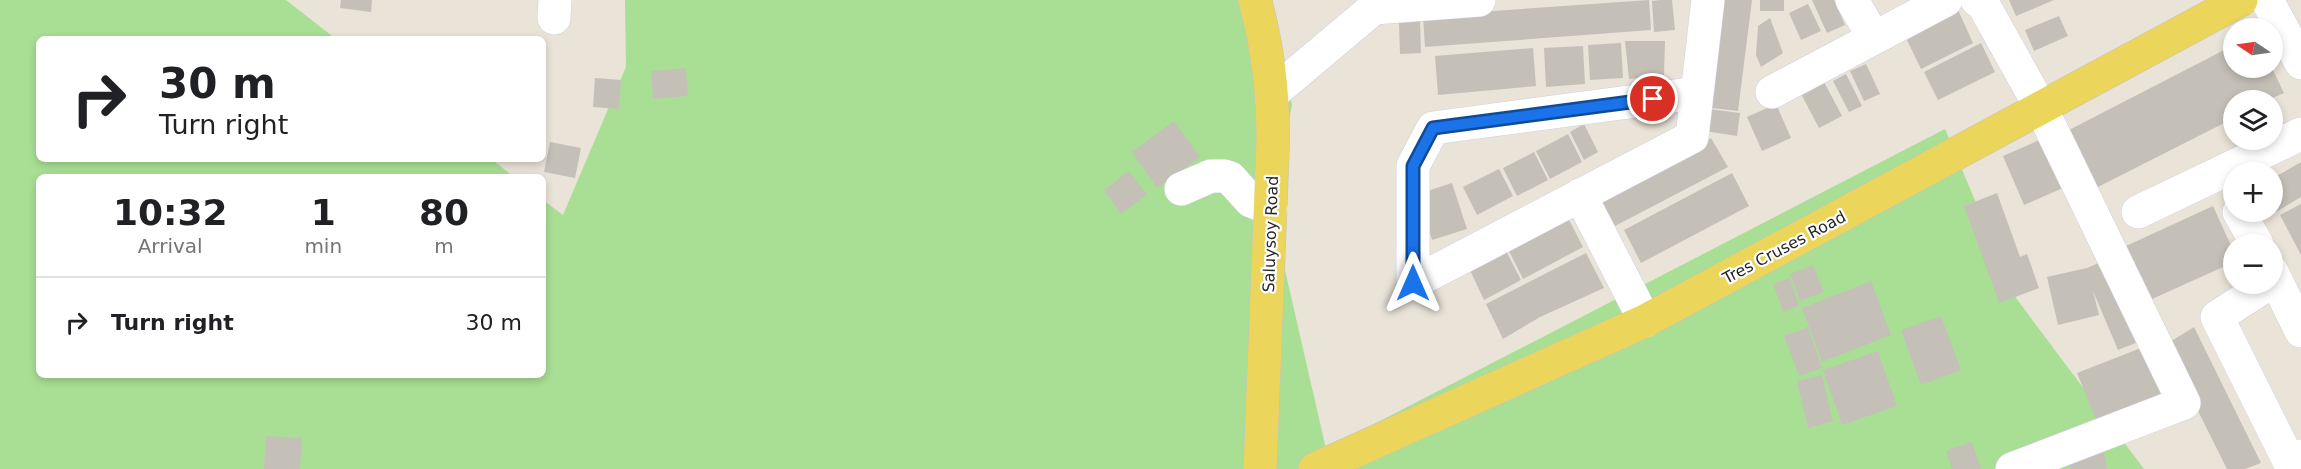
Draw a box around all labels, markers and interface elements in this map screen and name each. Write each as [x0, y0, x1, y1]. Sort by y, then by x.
north arrow [2223, 18, 2283, 78]
map controls [2223, 18, 2283, 294]
text: 30 m [159, 59, 276, 108]
icon: right [60, 60, 138, 138]
pin [1627, 73, 1678, 124]
icon: arrive [1636, 82, 1669, 115]
button: layers [2223, 90, 2283, 150]
text: Turn right [159, 109, 288, 140]
button: + [2223, 162, 2283, 222]
street label: Saluysoy Road [1259, 175, 1282, 293]
text: 10:32 [113, 192, 227, 233]
text: 1 [311, 192, 336, 233]
text: 80 [419, 192, 469, 233]
street label: Tres Cruses Road [1719, 207, 1849, 288]
text: Arrival [138, 234, 203, 258]
text: min [304, 234, 342, 258]
text: m [434, 234, 454, 258]
button: − [2223, 234, 2283, 294]
position arrow [1381, 251, 1445, 315]
icon: right [60, 306, 93, 339]
text: Turn right [111, 310, 234, 335]
text: 30 m [466, 310, 522, 335]

